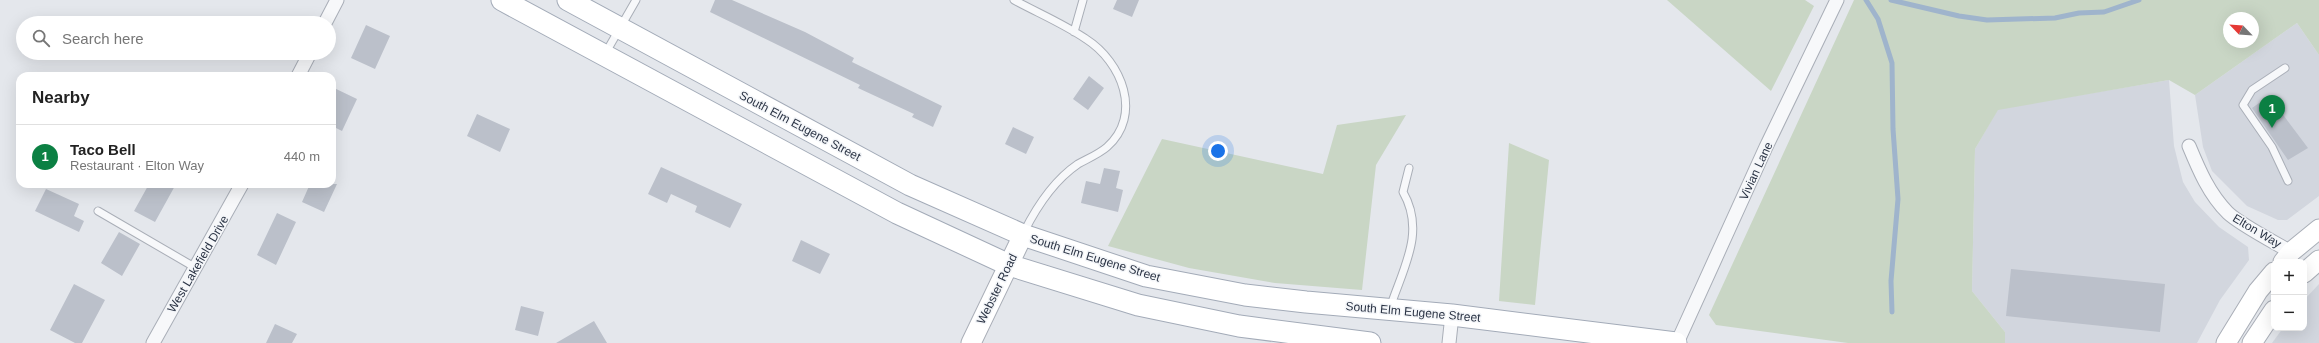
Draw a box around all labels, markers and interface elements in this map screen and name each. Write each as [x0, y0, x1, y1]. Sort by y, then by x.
north arrow [2223, 12, 2259, 48]
search box [16, 16, 336, 60]
icon: search [30, 27, 52, 49]
text: Search here [62, 30, 144, 47]
text: Nearby [32, 88, 90, 107]
street label: South Elm Eugene Street [737, 88, 864, 164]
pin: 1 [2259, 95, 2285, 128]
street label: Vivian Lane [1736, 139, 1776, 202]
text: Taco Bell [70, 141, 136, 158]
your location [1208, 141, 1228, 161]
text: 1 [41, 149, 49, 164]
text: 440 m [284, 149, 320, 164]
text: Restaurant · Elton Way [70, 158, 204, 173]
street label: Elton Way [2230, 211, 2284, 251]
street label: West Lakefield Drive [164, 213, 232, 315]
street label: South Elm Eugene Street [1028, 232, 1162, 285]
street label: Webster Road [974, 252, 1020, 326]
map controls [2271, 259, 2307, 331]
button: + [2271, 259, 2307, 295]
button: − [2271, 295, 2307, 331]
street label: South Elm Eugene Street [1345, 299, 1482, 325]

